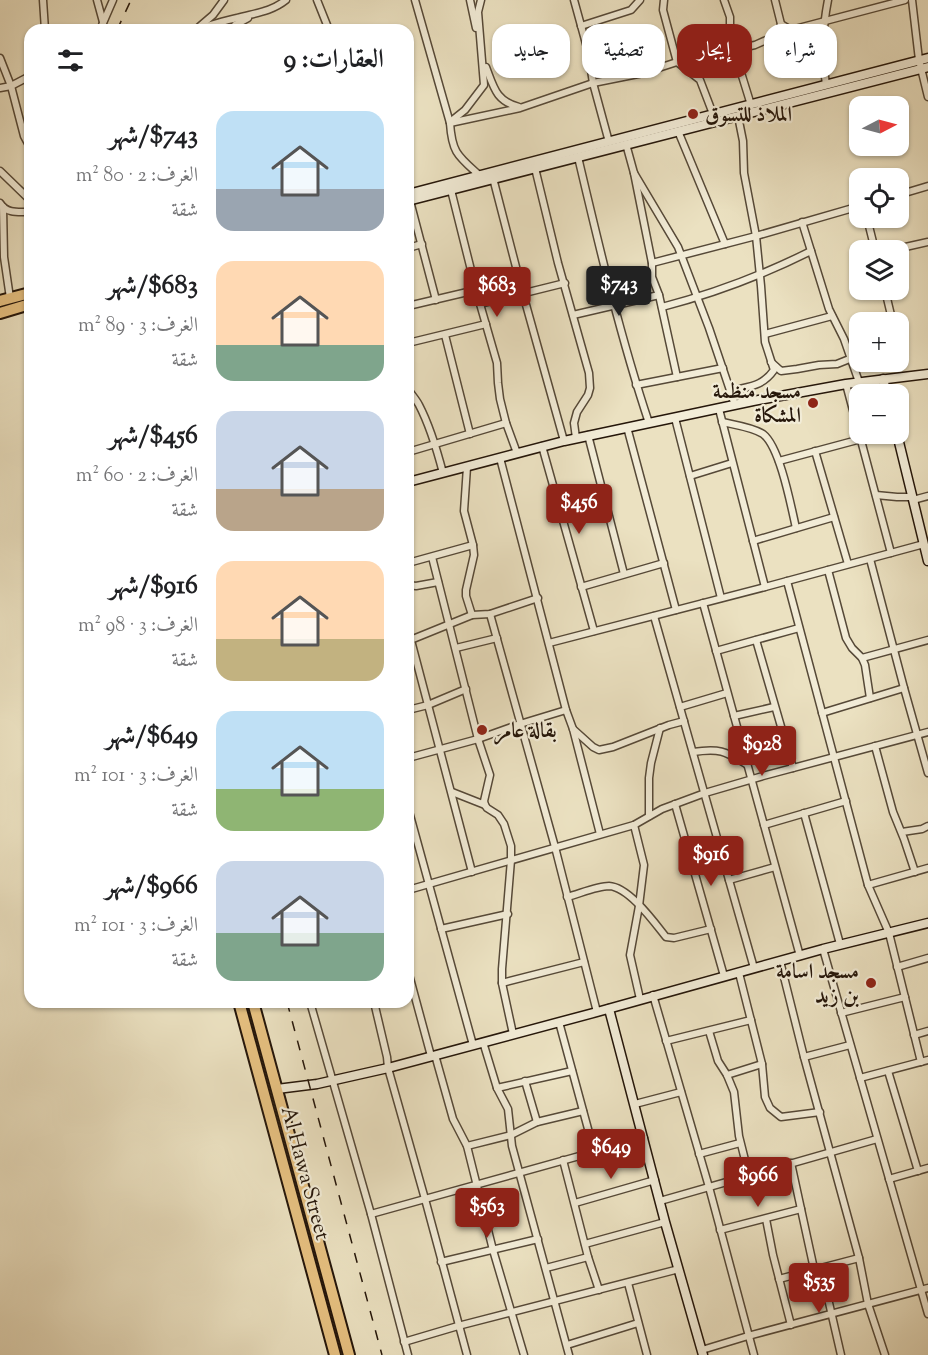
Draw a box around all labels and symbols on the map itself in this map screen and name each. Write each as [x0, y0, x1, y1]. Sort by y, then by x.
north arrow [849, 96, 909, 156]
place label: الملاذ للتسوق [705, 101, 792, 131]
marker: الملاذ للتسوق [686, 107, 700, 121]
pin: $743 [583, 266, 655, 317]
pin: $683 [461, 267, 533, 318]
place label: مسجد منظمة المشكاة [713, 378, 801, 432]
marker: مسجد منظمة المشكاة [806, 396, 820, 410]
pin: $456 [543, 484, 615, 535]
place label: بقالة عامر [494, 717, 557, 747]
marker: بقالة عامر [475, 723, 489, 737]
pin: $928 [726, 726, 798, 777]
pin: $916 [675, 836, 747, 887]
place label: مسجد اسامة بن زيد [776, 958, 859, 1012]
marker: مسجد اسامة بن زيد [864, 976, 878, 990]
street label: Al Hawa Street [272, 1103, 336, 1244]
pin: $649 [575, 1129, 647, 1180]
pin: $966 [722, 1157, 794, 1208]
pin: $563 [451, 1188, 523, 1239]
pin: $535 [783, 1263, 855, 1314]

